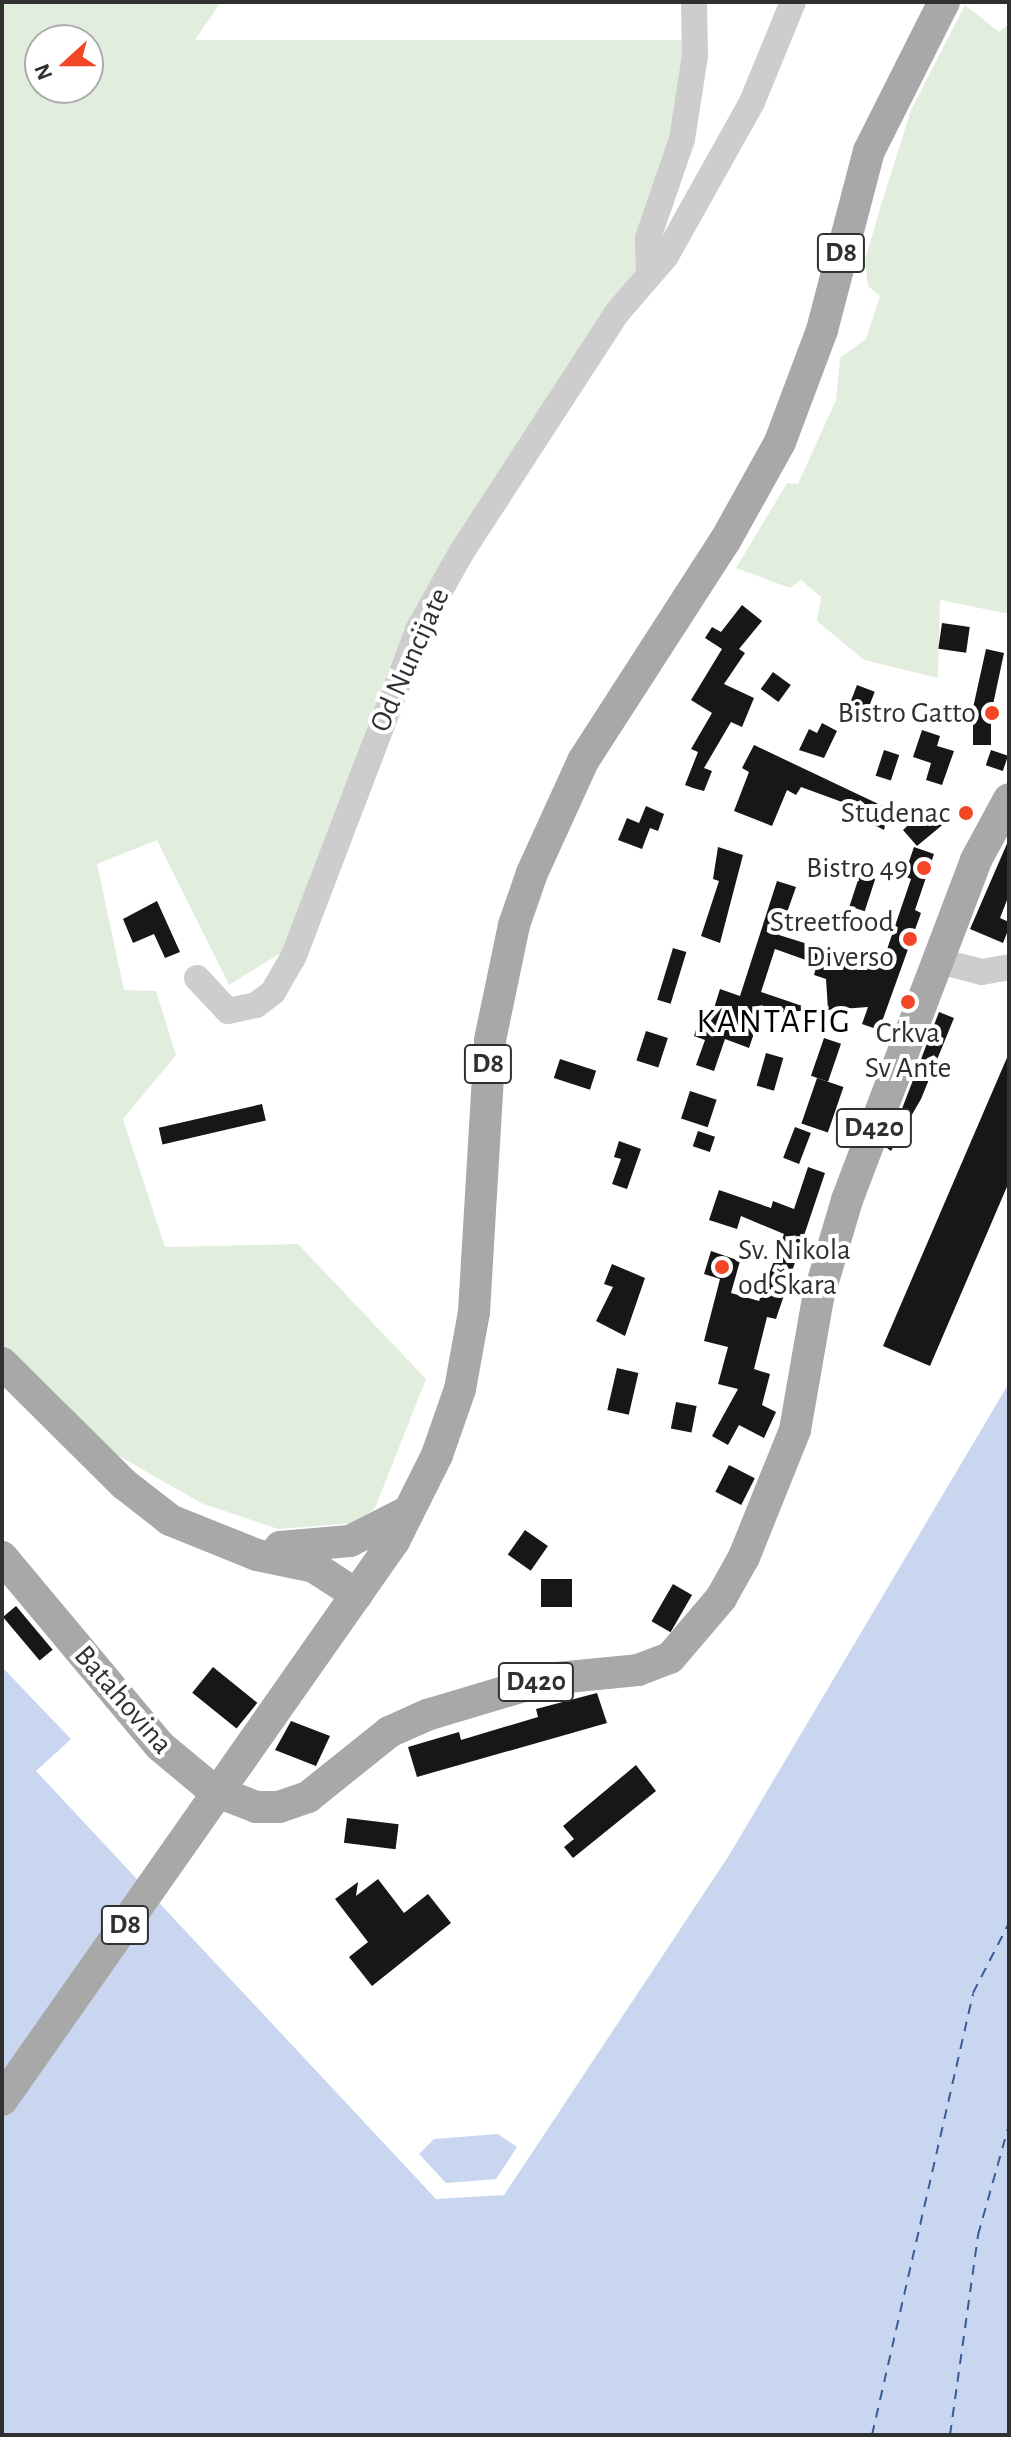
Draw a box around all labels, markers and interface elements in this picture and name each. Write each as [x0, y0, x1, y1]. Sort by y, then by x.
north arrow [24, 24, 104, 104]
text: N [30, 61, 56, 83]
road number: D8 [815, 229, 867, 277]
street label: Od Nuncijate [362, 582, 458, 738]
place label: Bistro Gatto [838, 695, 976, 731]
marker: Bistro Gatto [983, 704, 1001, 722]
place label: Studenac [841, 795, 950, 831]
marker: Studenac [957, 804, 975, 822]
place label: Bistro 49 [806, 850, 908, 886]
marker: Bistro 49 [915, 859, 933, 877]
place label: Streetfood Diverso [770, 904, 894, 974]
marker: Streetfood Diverso [901, 930, 919, 948]
marker: Crkva Sv Ante [899, 993, 917, 1011]
district label: KANTAFIG [696, 1003, 852, 1043]
place label: Crkva Sv Ante [865, 1015, 951, 1086]
road number: D8 [462, 1040, 514, 1088]
road number: D420 [834, 1104, 914, 1152]
place label: Sv. Nikola od Škara [738, 1232, 851, 1302]
marker: Sv. Nikola od Škara [713, 1258, 731, 1276]
street label: Batahovina [66, 1638, 180, 1762]
road number: D420 [496, 1658, 576, 1706]
road number: D8 [99, 1901, 151, 1949]

